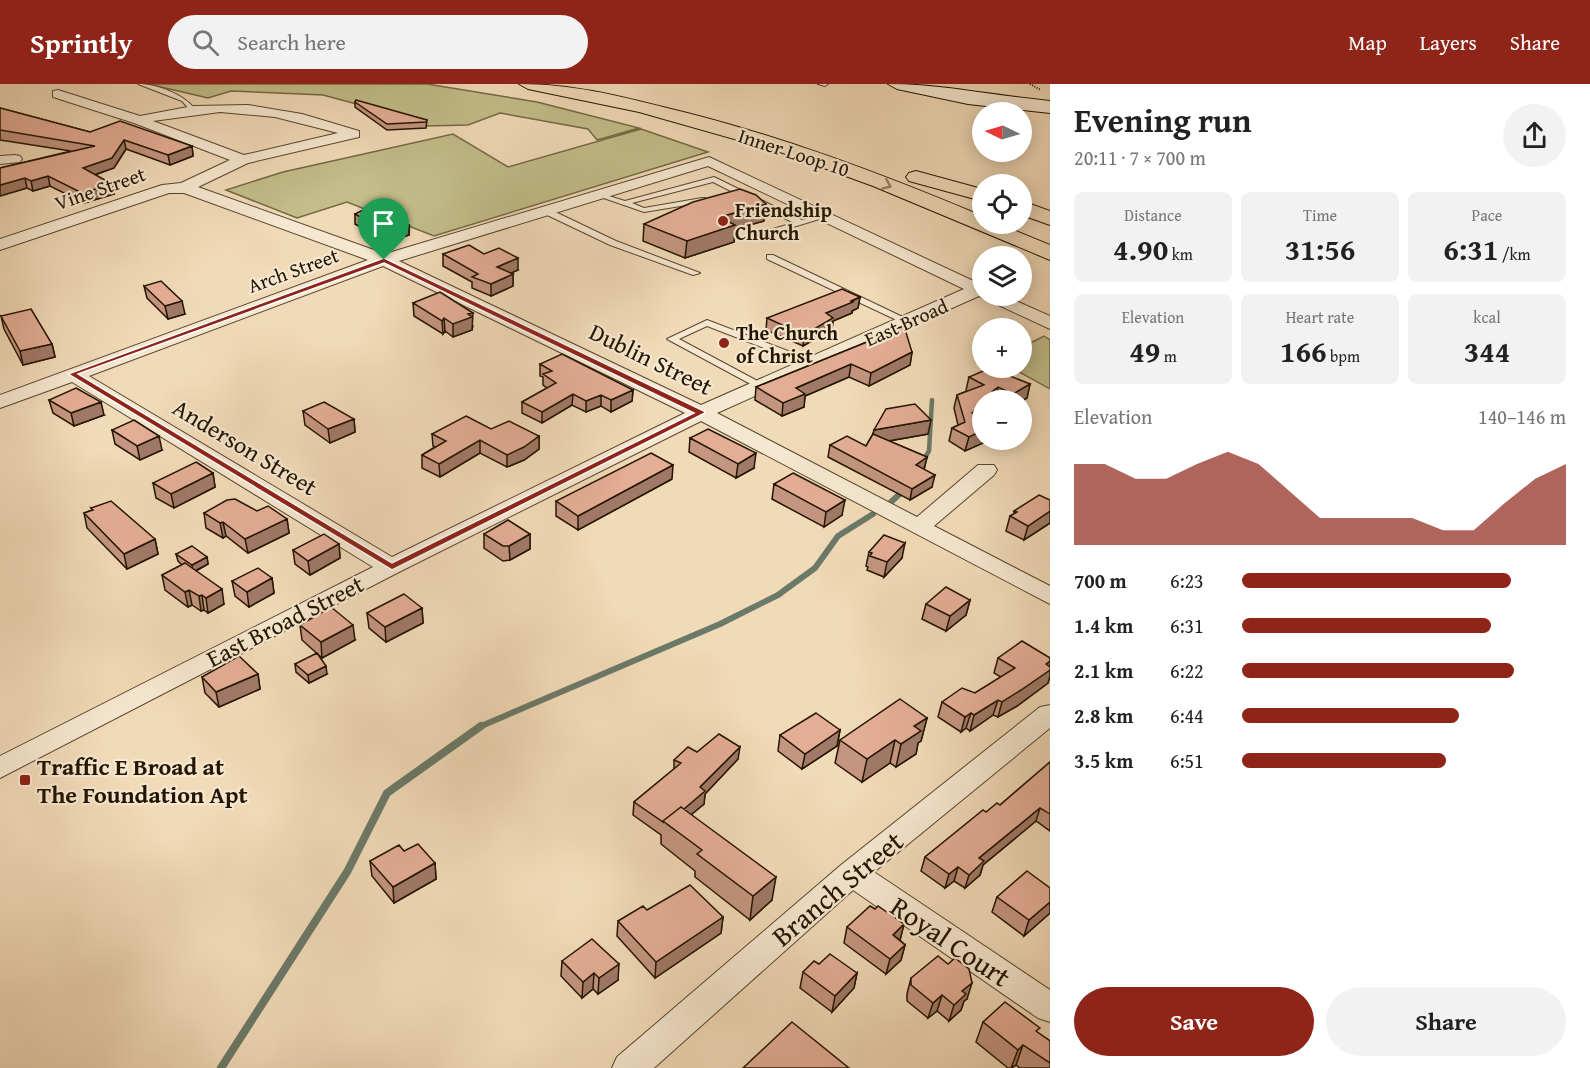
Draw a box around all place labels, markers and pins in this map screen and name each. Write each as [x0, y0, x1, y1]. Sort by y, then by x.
place label: Friendship Church [735, 195, 832, 247]
pin [358, 198, 409, 260]
marker: Friendship Church [716, 214, 730, 228]
place label: The Church of Christ [736, 318, 838, 370]
marker: The Church of Christ [717, 336, 731, 350]
place label: Traffic E Broad at The Foundation Apt [37, 749, 248, 812]
marker: Traffic E Broad at The Foundation Apt [18, 773, 32, 787]

